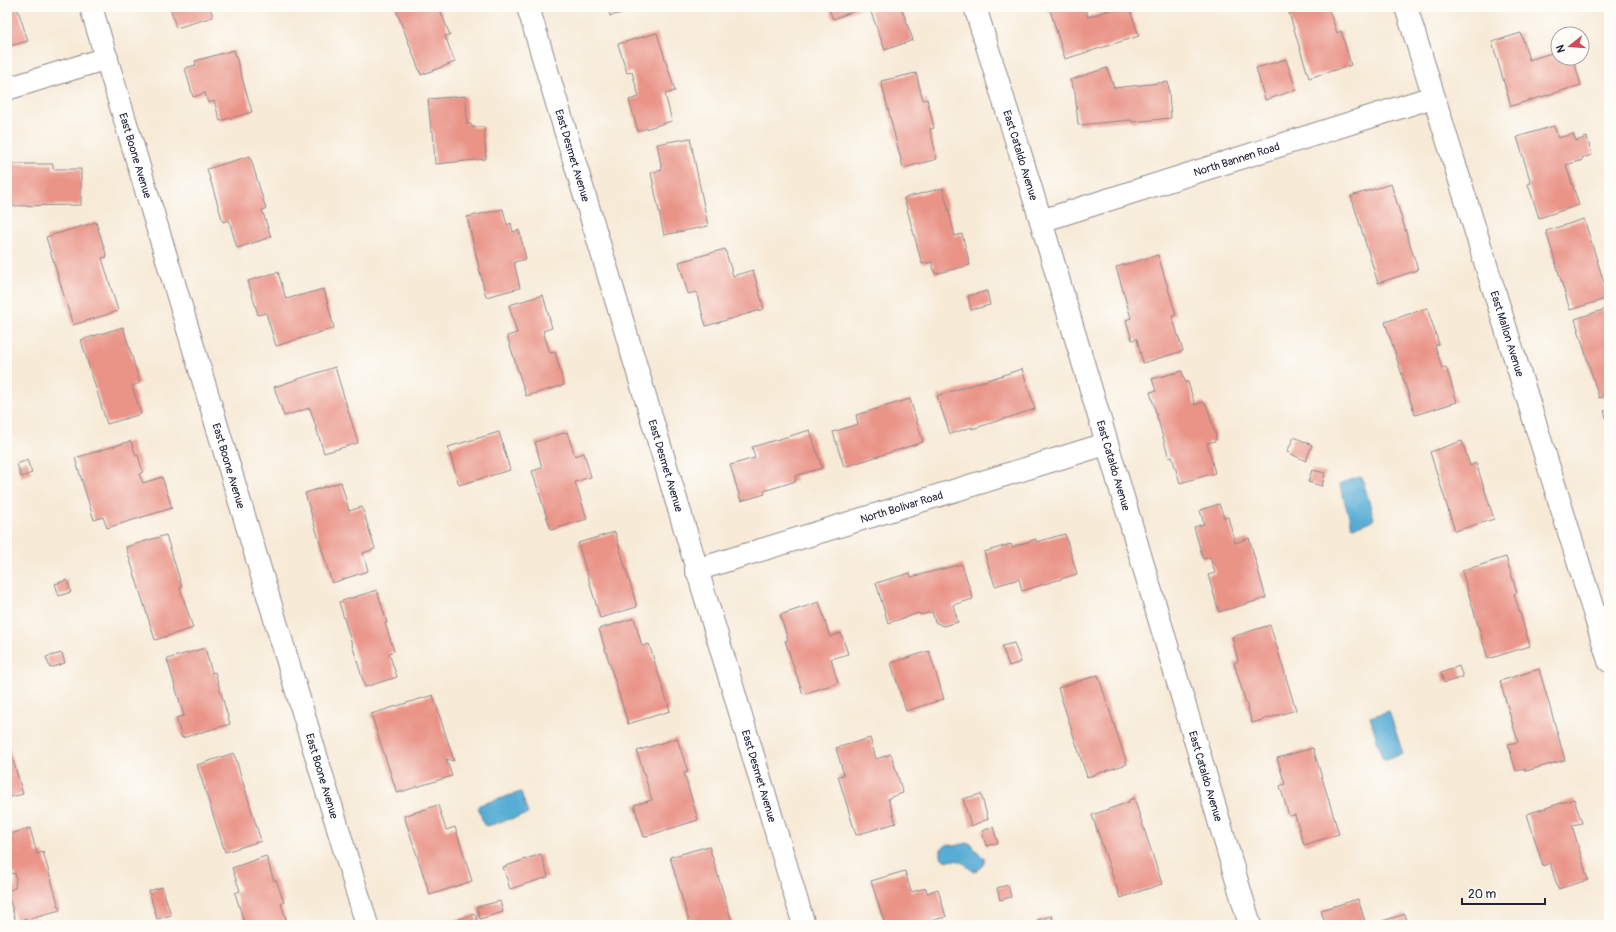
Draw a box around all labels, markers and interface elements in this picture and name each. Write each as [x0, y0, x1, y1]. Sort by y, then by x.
north arrow [1550, 26, 1590, 66]
text: N [1553, 43, 1568, 54]
street label: East Desmet Avenue [552, 108, 592, 204]
street label: East Cataldo Avenue [1000, 109, 1040, 203]
street label: East Boone Avenue [116, 111, 154, 200]
street label: North Bannen Road [1192, 140, 1281, 179]
street label: East Mallon Avenue [1487, 289, 1527, 379]
street label: East Desmet Avenue [645, 418, 686, 514]
street label: East Cataldo Avenue [1094, 419, 1133, 513]
street label: East Boone Avenue [209, 422, 248, 511]
street label: North Bolivar Road [859, 489, 944, 526]
street label: East Desmet Avenue [739, 728, 779, 824]
street label: East Cataldo Avenue [1186, 729, 1225, 824]
street label: East Boone Avenue [303, 732, 341, 821]
scale bar [1462, 880, 1545, 906]
text: 20 m [1468, 887, 1497, 902]

